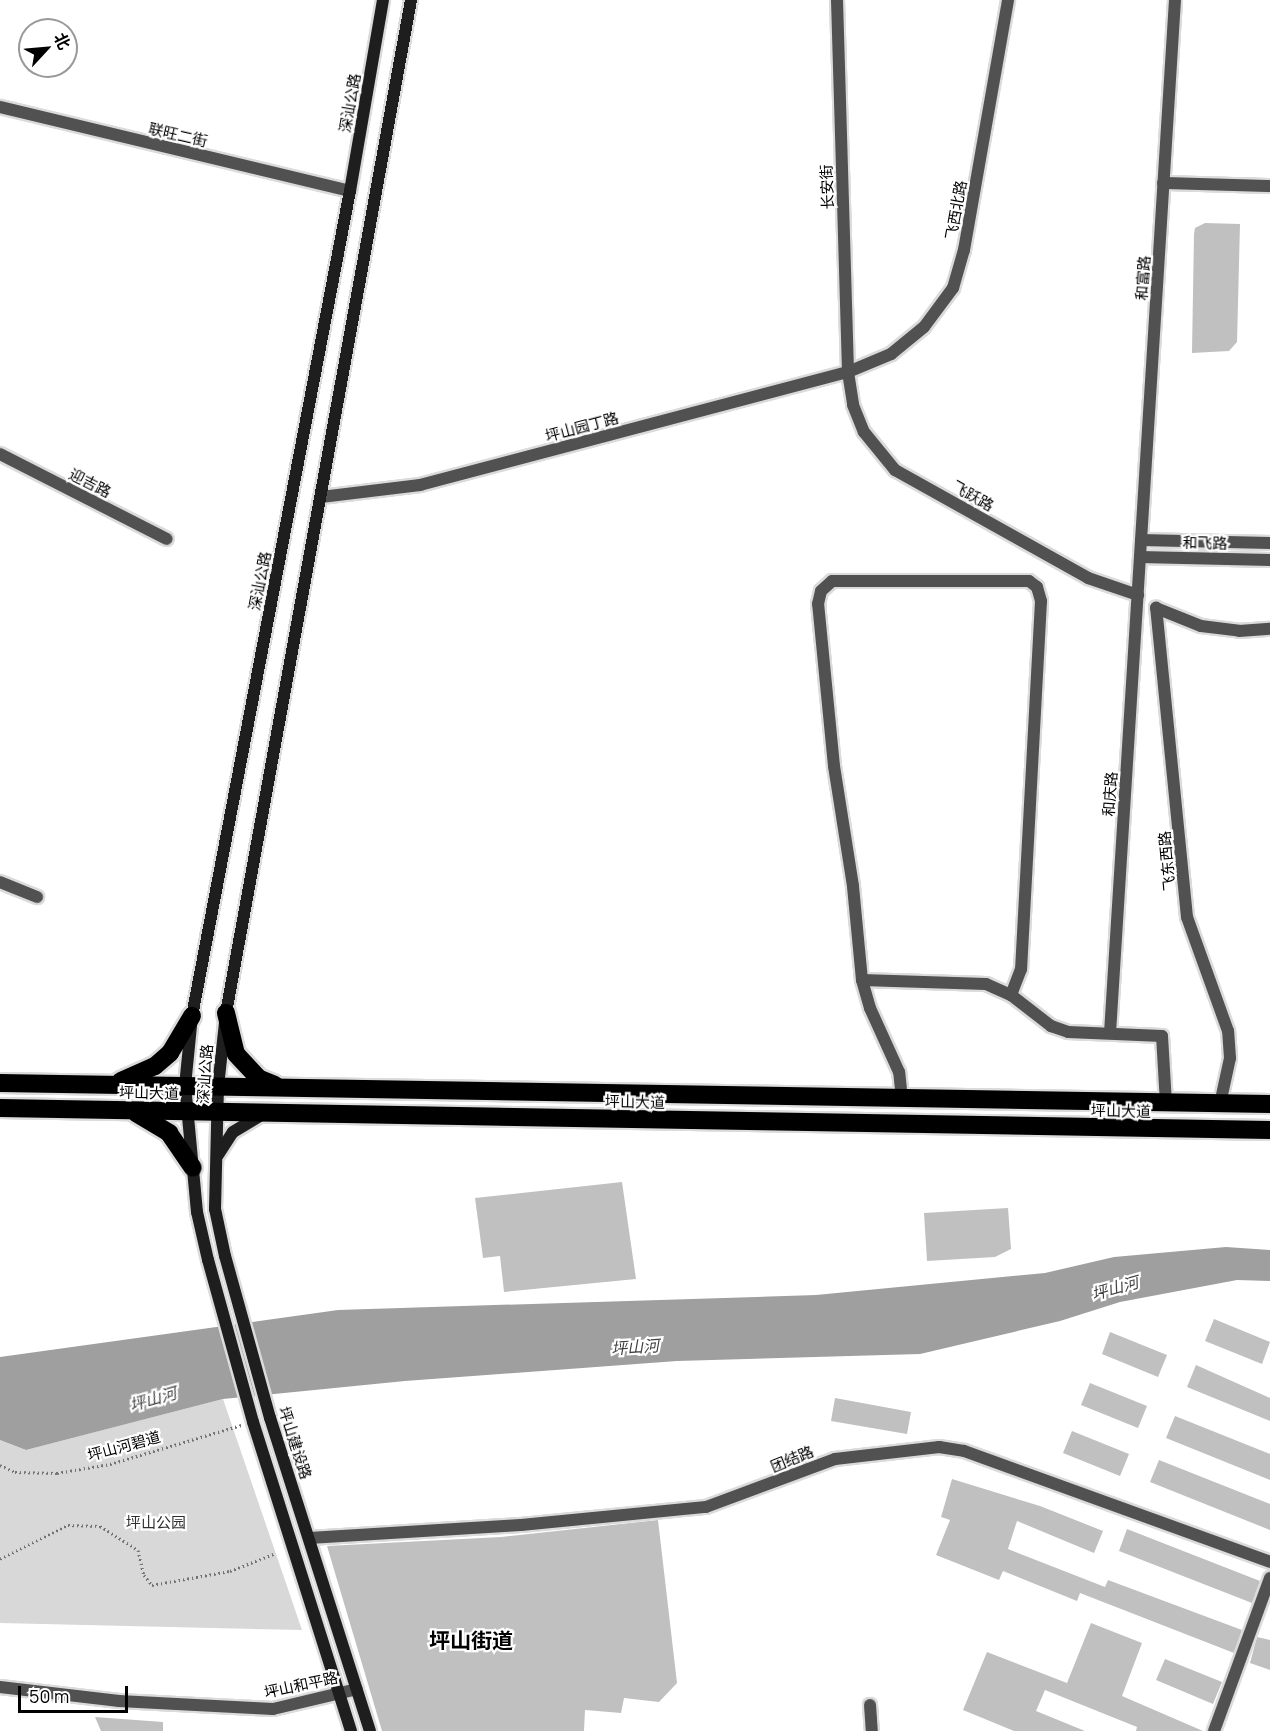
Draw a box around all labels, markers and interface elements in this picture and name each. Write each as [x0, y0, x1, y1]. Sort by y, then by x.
north arrow [18, 18, 78, 78]
text: 北 [49, 29, 76, 53]
street label: 深汕公路 [336, 72, 364, 134]
street label: 联旺二街 [147, 119, 209, 151]
street label: 长安街 [817, 164, 837, 210]
street label: 飞西北路 [942, 179, 970, 241]
street label: 和富路 [1132, 255, 1154, 301]
street label: 坪山园丁路 [543, 409, 621, 445]
street label: 迎吉路 [66, 465, 114, 501]
street label: 飞跃路 [949, 477, 997, 515]
street label: 和飞路 [1182, 534, 1228, 552]
street label: 深汕公路 [245, 550, 275, 612]
street label: 和庆路 [1099, 771, 1121, 817]
street label: 飞东西路 [1155, 830, 1179, 892]
street label: 深汕公路 [194, 1043, 216, 1105]
street label: 坪山大道 [119, 1083, 179, 1103]
street label: 坪山大道 [605, 1092, 665, 1112]
street label: 坪山大道 [1091, 1101, 1151, 1121]
water label: 坪山河 [1089, 1272, 1141, 1304]
water label: 坪山河 [610, 1336, 660, 1358]
water label: 坪山河 [127, 1383, 179, 1415]
street label: 坪山建设路 [275, 1405, 315, 1481]
street label: 坪山河碧道 [85, 1428, 163, 1464]
street label: 团结路 [768, 1442, 816, 1476]
park label: 坪山公园 [126, 1514, 186, 1532]
district label: 坪山街道 [429, 1627, 513, 1653]
street label: 坪山和平路 [262, 1668, 340, 1702]
scale bar [21, 1674, 130, 1712]
text: 50 m [29, 1684, 69, 1708]

